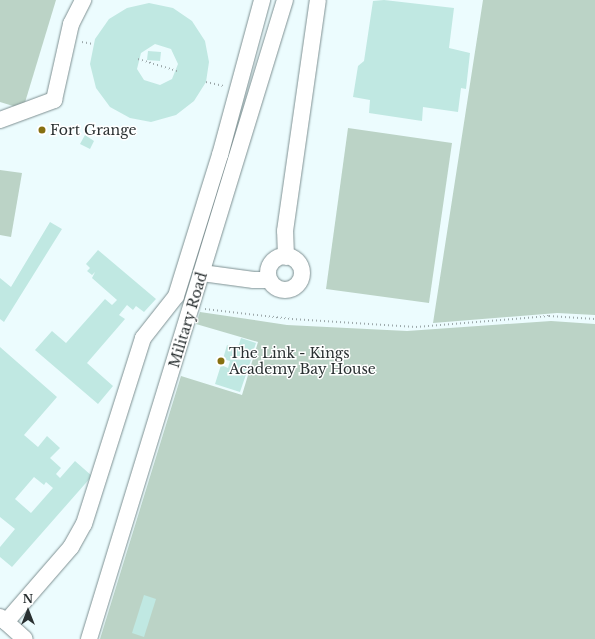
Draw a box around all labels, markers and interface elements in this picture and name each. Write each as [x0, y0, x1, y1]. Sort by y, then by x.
place label: Fort Grange [50, 122, 137, 138]
marker: Fort Grange [37, 125, 47, 135]
street label: Military Road [165, 270, 211, 370]
place label: The Link - Kings Academy Bay House [229, 345, 377, 378]
marker: The Link - Kings Academy Bay House [216, 356, 226, 366]
north arrow [8, 591, 48, 631]
text: N [23, 592, 33, 606]

